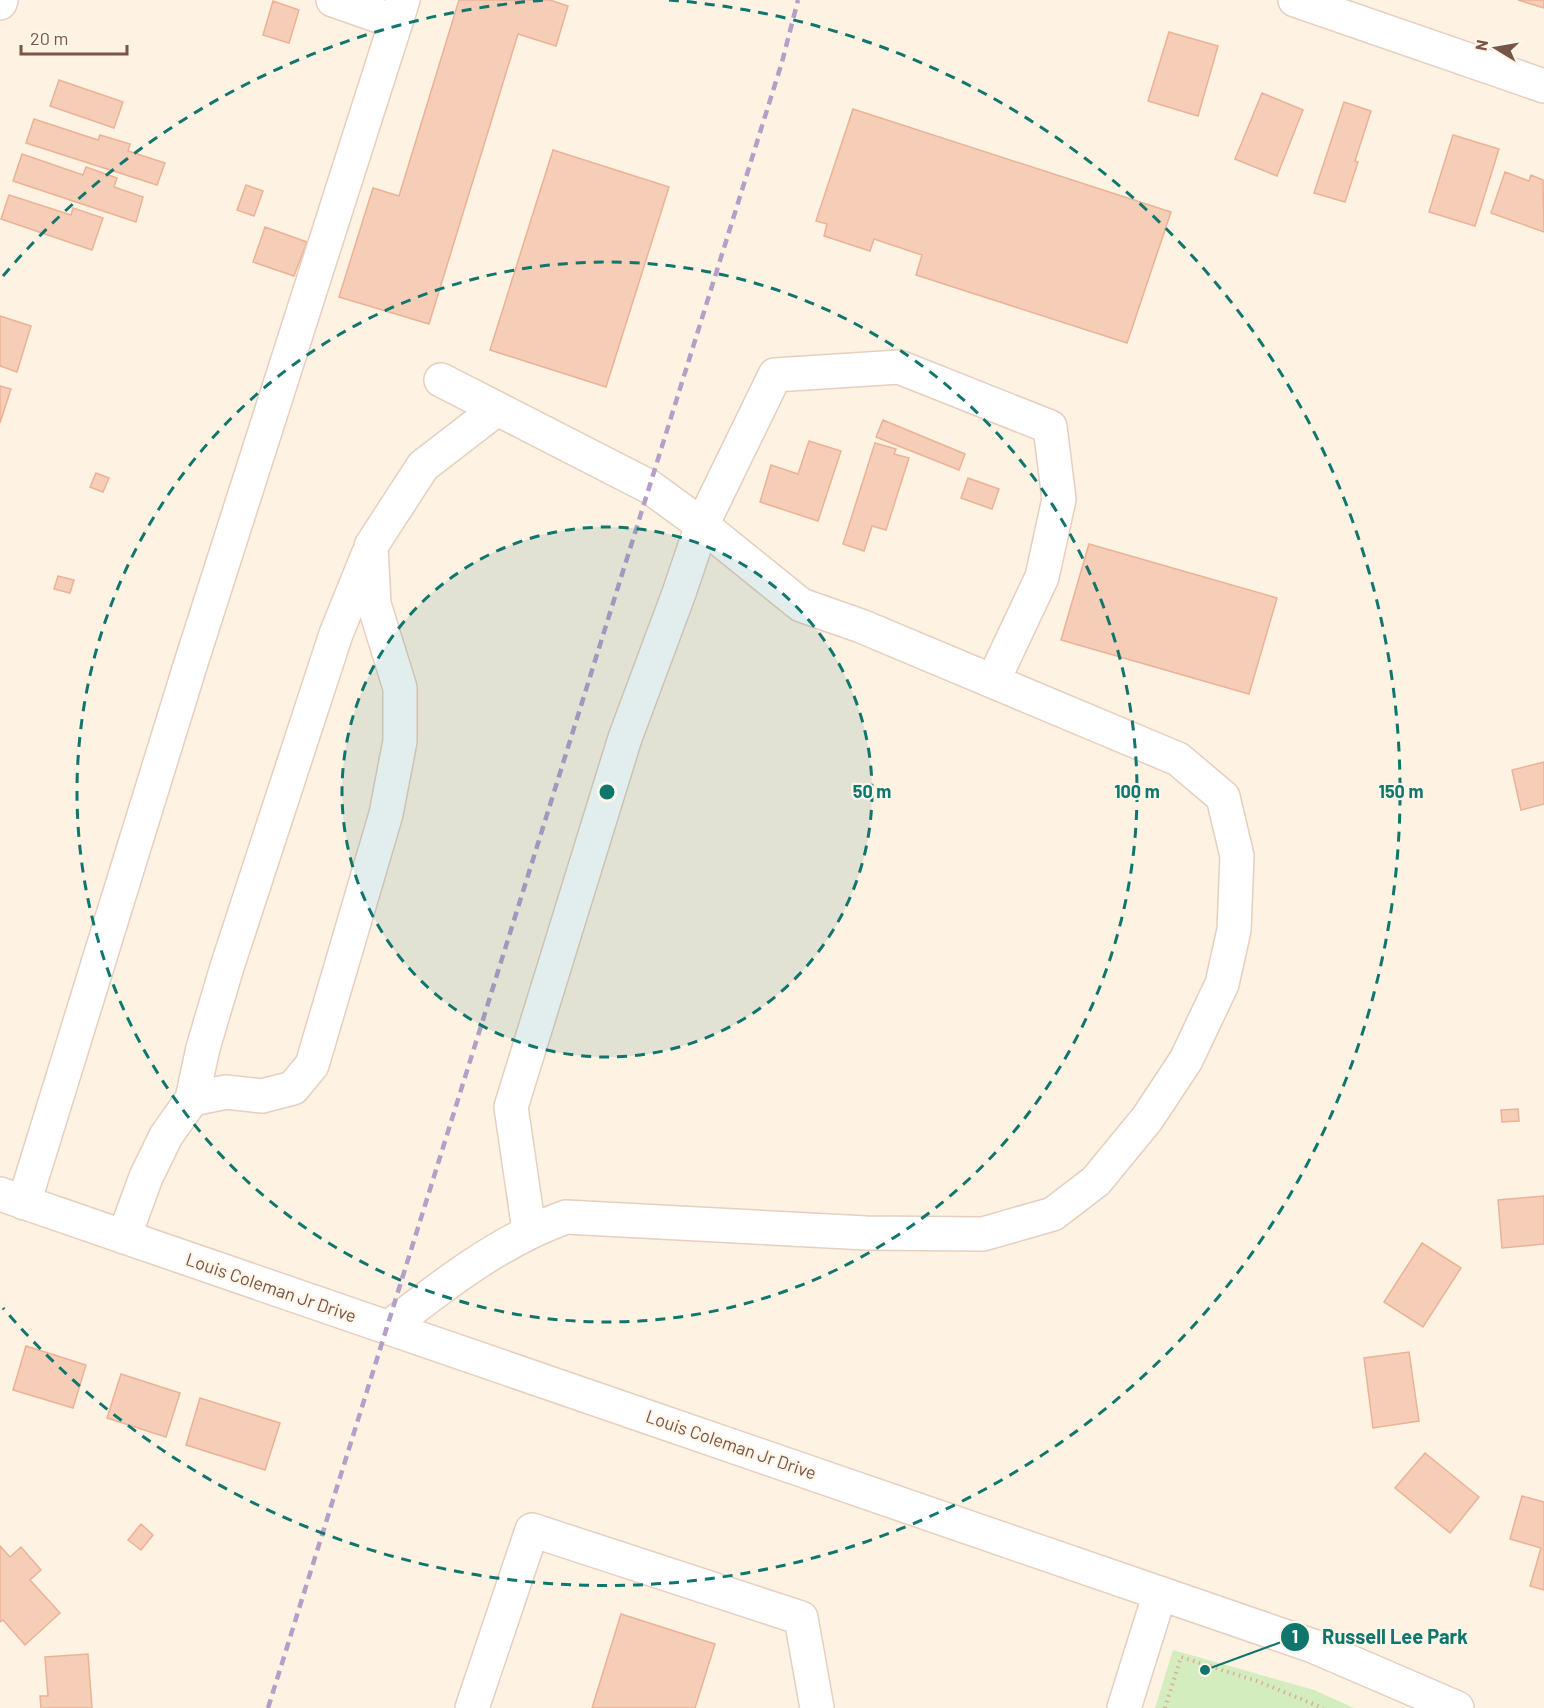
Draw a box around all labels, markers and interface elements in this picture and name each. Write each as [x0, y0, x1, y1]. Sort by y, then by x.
scale bar [21, 18, 128, 56]
north arrow [1466, 18, 1526, 78]
text: 20 m [30, 27, 68, 49]
text: N [1470, 38, 1491, 52]
text: 50 m [853, 780, 891, 802]
text: 100 m [1114, 780, 1160, 802]
text: 150 m [1379, 780, 1423, 802]
centre of rings [597, 782, 617, 802]
street label: Louis Coleman Jr Drive [183, 1248, 360, 1327]
street label: Louis Coleman Jr Drive [643, 1405, 820, 1484]
callout: Russell Lee Park [1280, 1618, 1480, 1656]
text: Russell Lee Park [1322, 1624, 1468, 1648]
text: 1 [1292, 1625, 1298, 1647]

